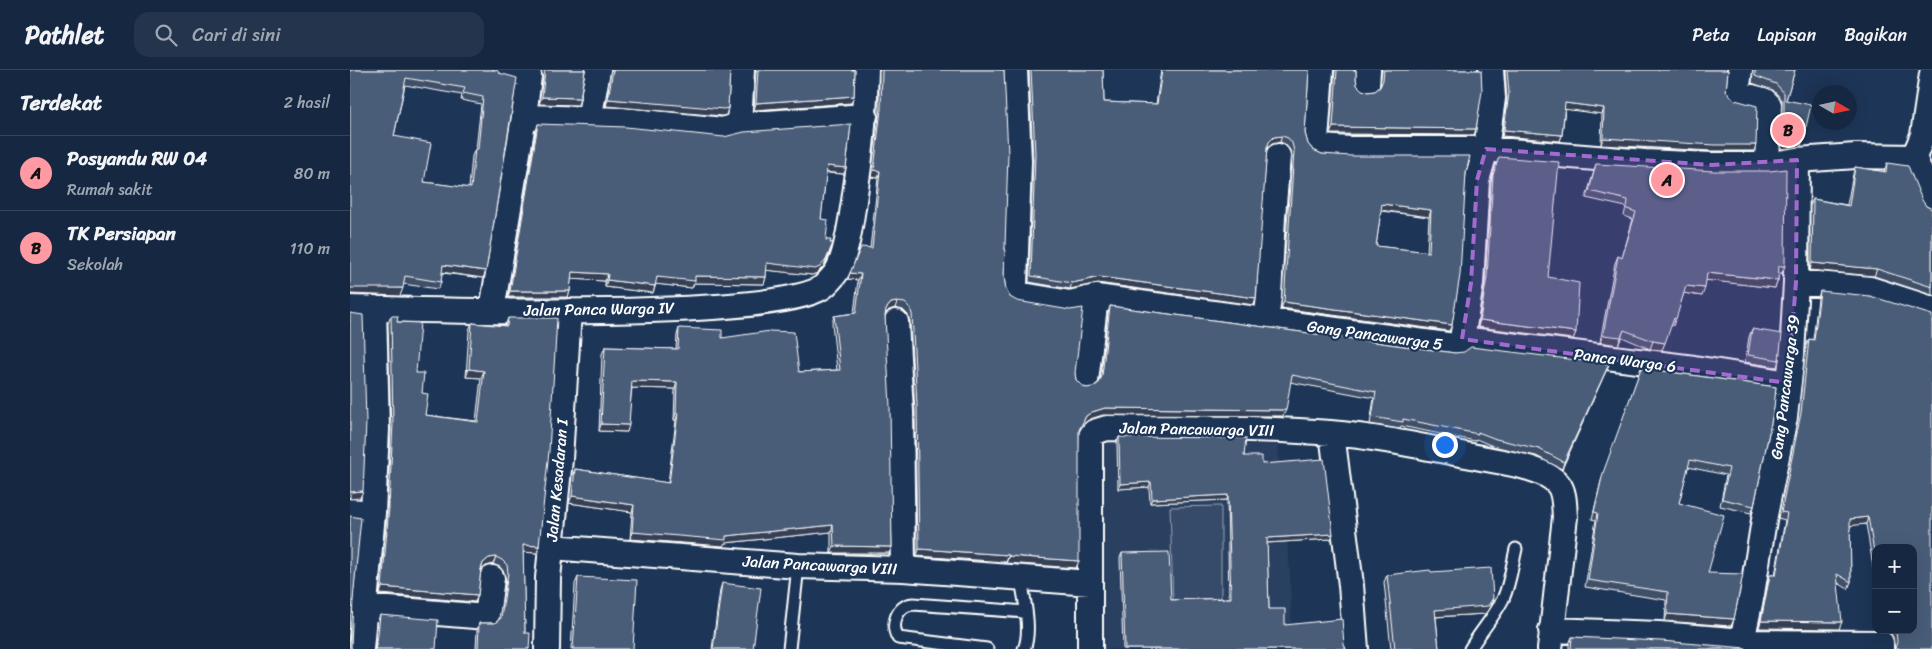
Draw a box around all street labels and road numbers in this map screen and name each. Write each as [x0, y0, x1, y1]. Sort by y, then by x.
street label: Jalan Panca Warga IV [522, 293, 675, 325]
street label: Gang Pancawarga 5 [1305, 311, 1445, 359]
street label: Gang Pancawarga 39 [1762, 313, 1808, 461]
street label: Panca Warga 6 [1572, 339, 1678, 381]
street label: Jalan Pancawarga VIII [1118, 413, 1275, 445]
street label: Jalan Kesadaran I [537, 416, 577, 544]
street label: Jalan Pancawarga VIII [741, 546, 898, 584]

